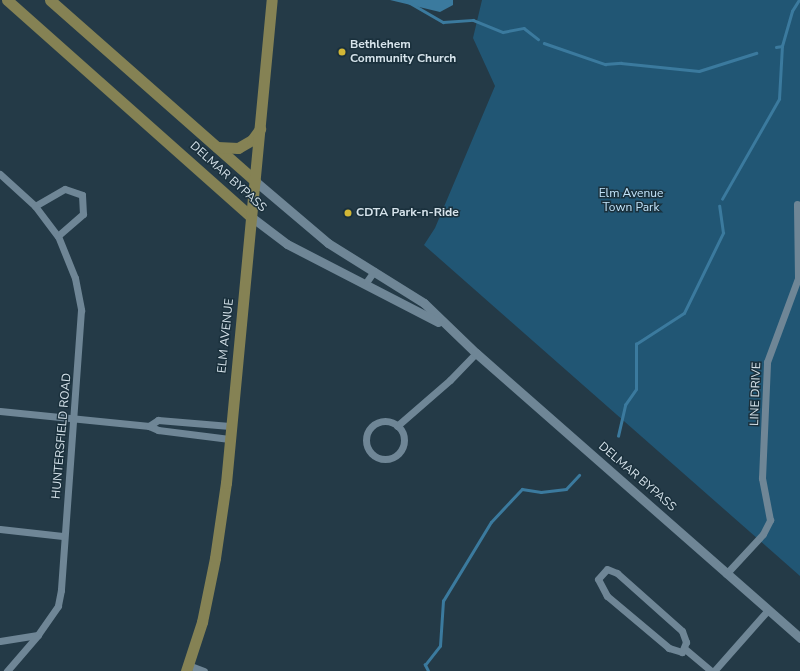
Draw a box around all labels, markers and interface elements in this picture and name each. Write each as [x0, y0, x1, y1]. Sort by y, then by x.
place label: Bethlehem Community Church [350, 38, 456, 66]
marker: Bethlehem Community Church [337, 47, 347, 57]
street label: DELMAR BYPASS [187, 139, 269, 215]
park label: Elm Avenue Town Park [599, 187, 663, 215]
place label: CDTA Park-n-Ride [356, 206, 459, 220]
marker: CDTA Park-n-Ride [343, 208, 353, 218]
street label: ELM AVENUE [215, 298, 237, 374]
street label: LINE DRIVE [748, 362, 764, 426]
street label: HUNTERSFIELD ROAD [49, 373, 75, 499]
street label: DELMAR BYPASS [595, 439, 679, 515]

